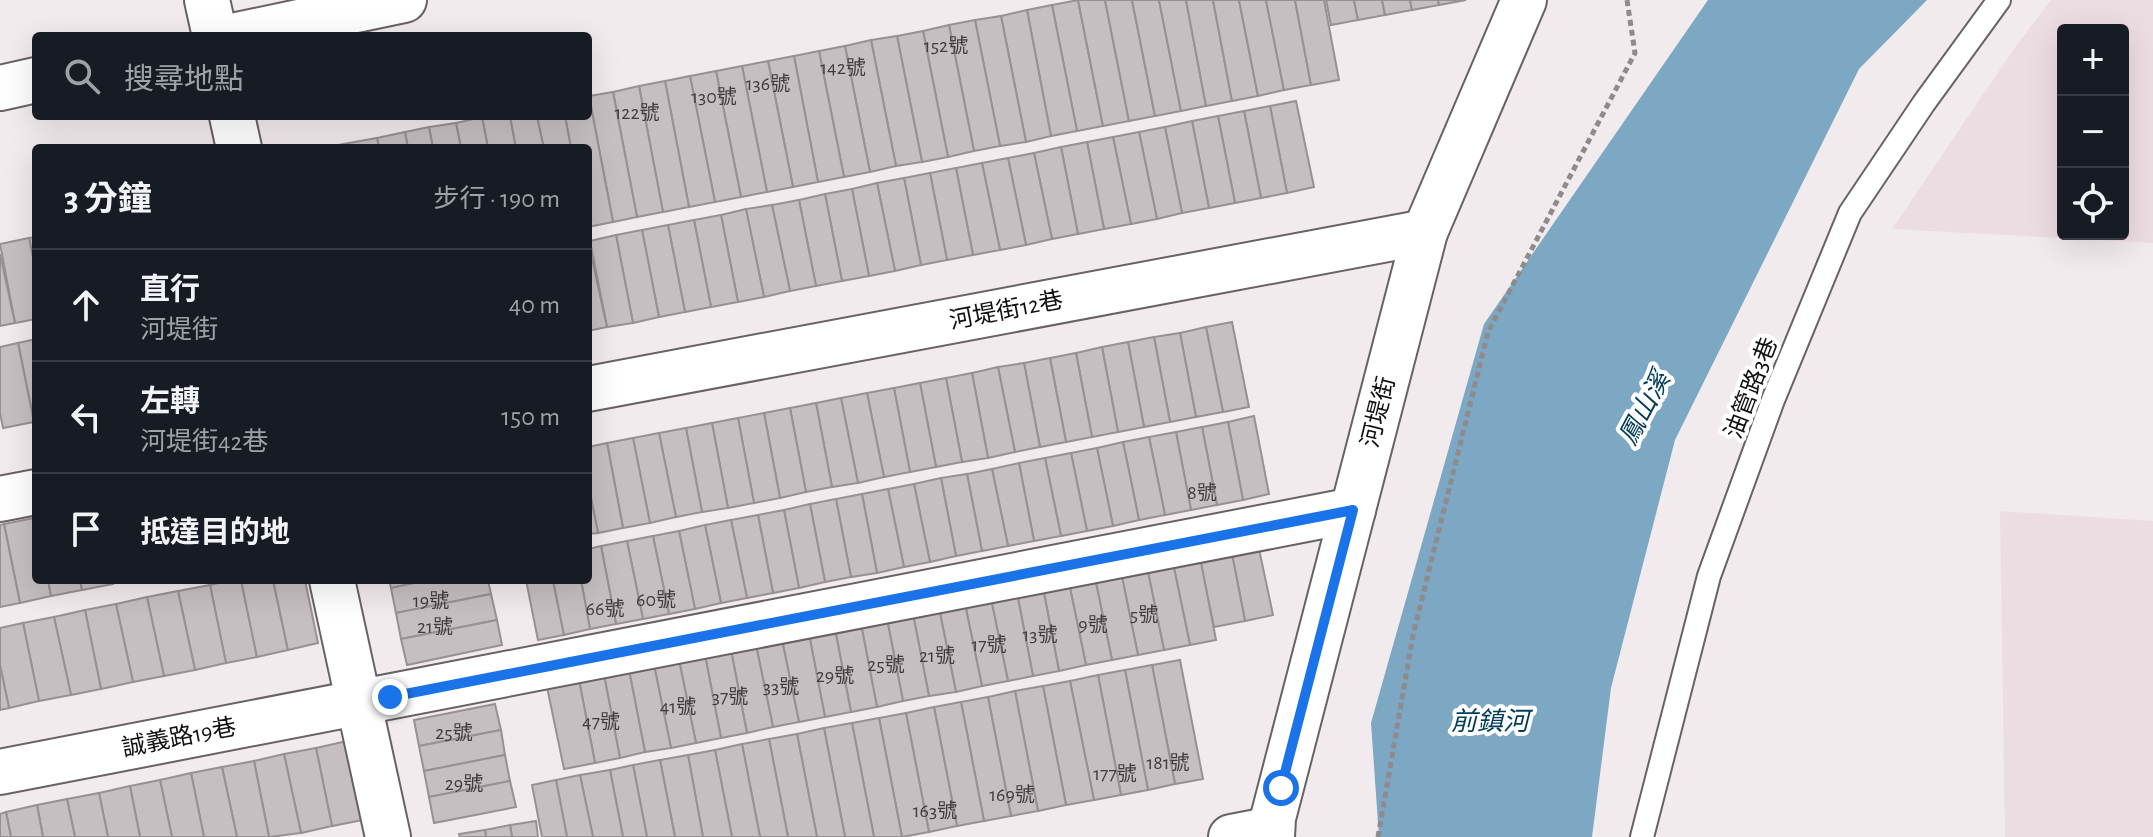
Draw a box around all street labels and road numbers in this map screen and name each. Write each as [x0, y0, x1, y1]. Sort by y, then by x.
street label: 河堤街12巷 [947, 286, 1065, 334]
street label: 油管路3巷 [1720, 334, 1782, 442]
street label: 河堤街 [1357, 374, 1399, 450]
street label: 誠義路19巷 [120, 713, 238, 761]

